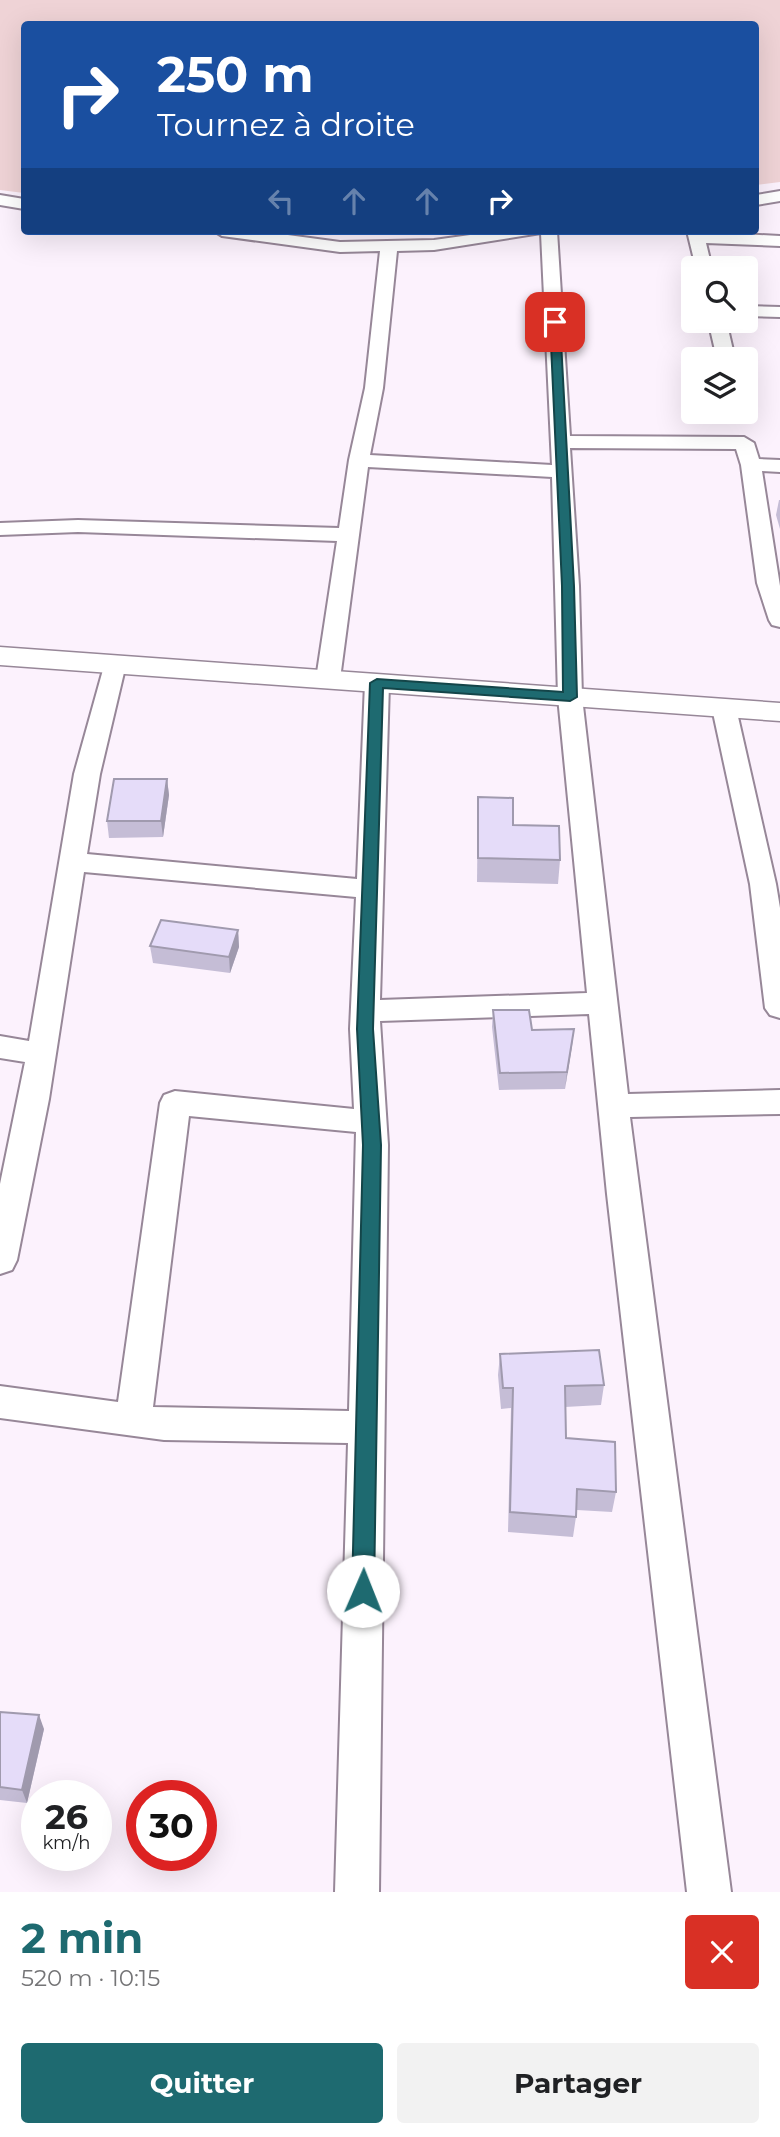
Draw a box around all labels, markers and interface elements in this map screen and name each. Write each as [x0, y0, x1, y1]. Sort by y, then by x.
text: 250 m [157, 45, 314, 104]
icon: right [42, 49, 133, 140]
text: Tournez à droite [157, 105, 415, 144]
icon: left [262, 182, 300, 220]
icon: ahead [335, 182, 373, 220]
icon: ahead [408, 182, 446, 220]
icon: right [481, 182, 519, 220]
map controls [681, 256, 758, 424]
button: search [681, 256, 758, 333]
pin [525, 292, 585, 352]
icon: arrive [536, 303, 574, 341]
button: layers [681, 347, 758, 424]
position arrow [326, 1554, 400, 1628]
speed limit sign: 30 [126, 1780, 217, 1871]
text: 26 [45, 1795, 88, 1838]
text: km/h [42, 1832, 91, 1854]
text: 2 min [21, 1912, 143, 1964]
button: close [685, 1915, 759, 1989]
text: 520 m · 10:15 [21, 1964, 160, 1992]
button: Quitter [21, 2043, 383, 2123]
button: Partager [397, 2043, 759, 2123]

